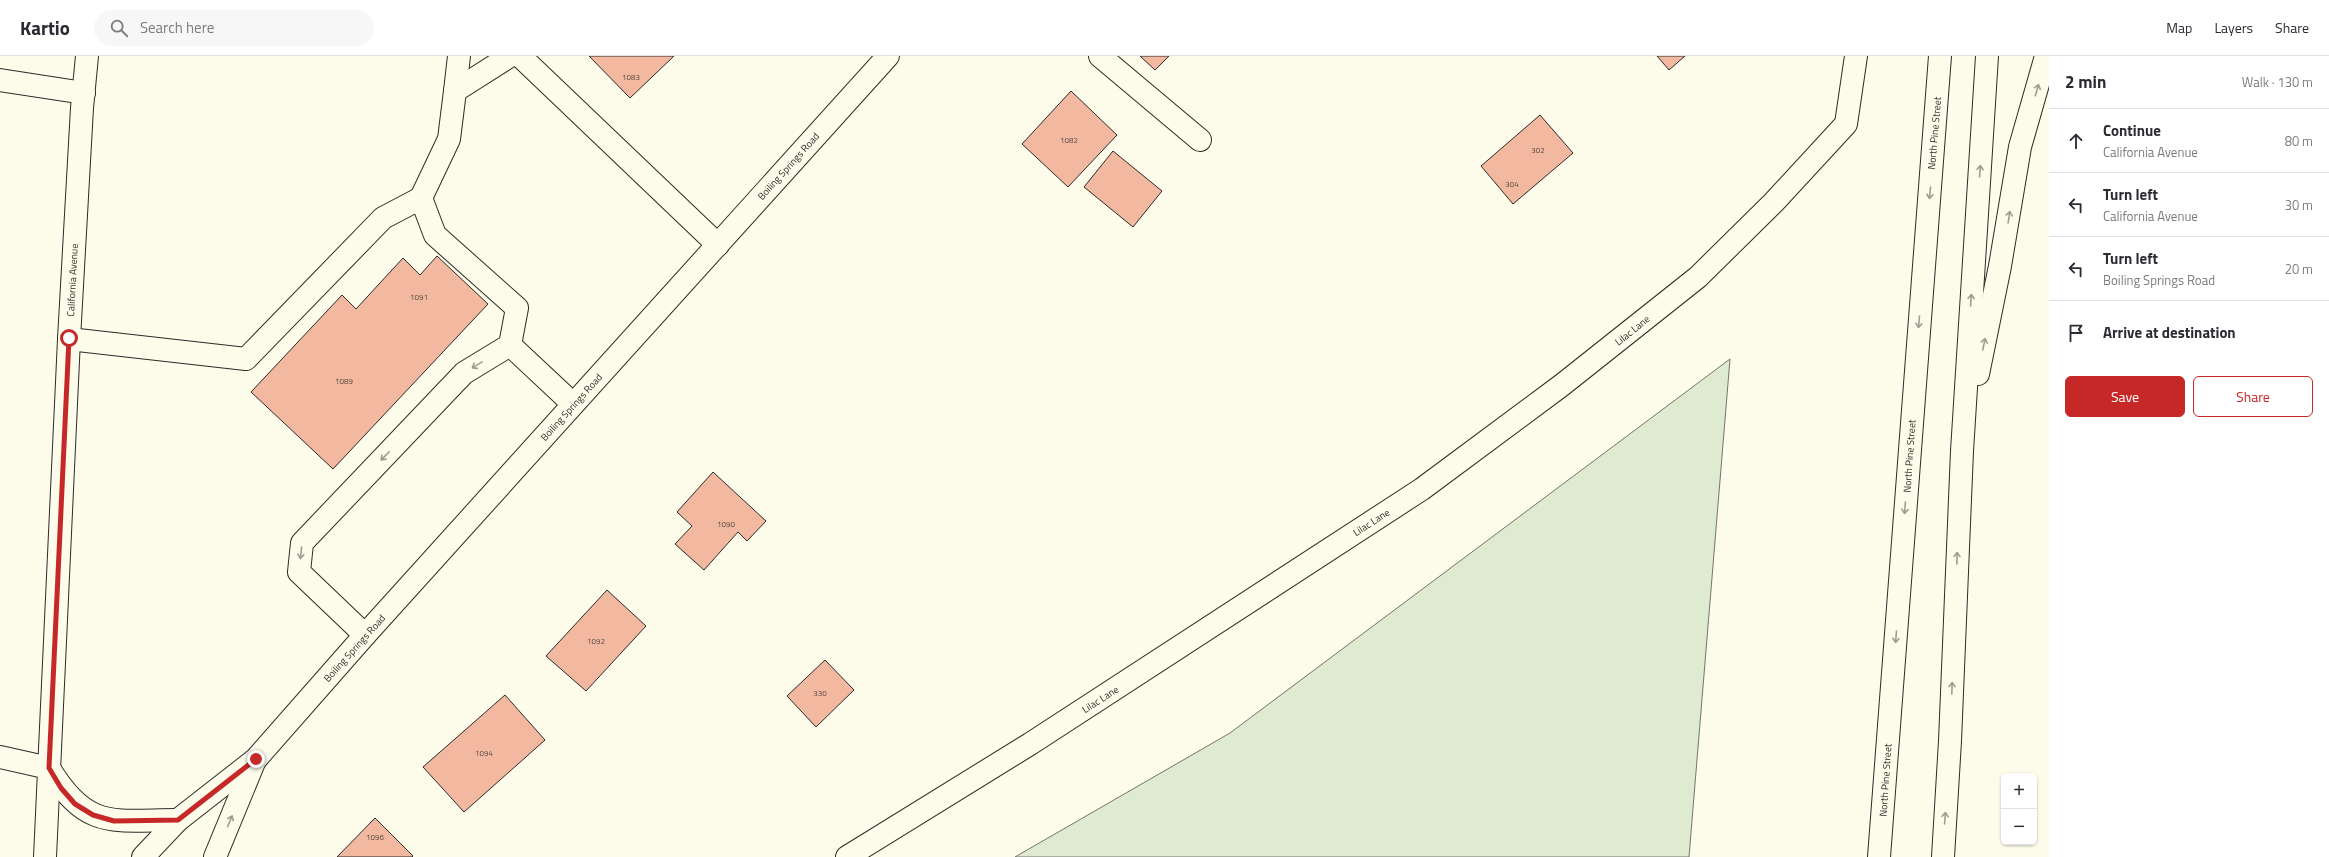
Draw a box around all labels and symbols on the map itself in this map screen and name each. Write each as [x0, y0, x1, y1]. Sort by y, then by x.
house number: 1083 [622, 71, 640, 83]
one-way arrow [2034, 84, 2041, 97]
street label: North Pine Street [1924, 96, 1945, 170]
street label: Boiling Springs Road [754, 129, 823, 203]
house number: 1082 [1060, 134, 1078, 146]
house number: 302 [1531, 144, 1545, 156]
one-way arrow [1976, 165, 1983, 178]
house number: 304 [1505, 178, 1519, 190]
one-way arrow [1926, 186, 1933, 199]
one-way arrow [2005, 211, 2013, 224]
street label: California Avenue [63, 243, 82, 317]
house number: 1091 [410, 291, 428, 303]
one-way arrow [1968, 294, 1975, 307]
street label: Lilac Lane [1612, 312, 1653, 349]
one-way arrow [1916, 315, 1923, 328]
route start [60, 329, 78, 347]
one-way arrow [1980, 338, 1988, 351]
one-way arrow [471, 362, 483, 370]
street label: Boiling Springs Road [537, 370, 606, 444]
house number: 1089 [335, 375, 353, 387]
street label: North Pine Street [1899, 419, 1920, 493]
one-way arrow [380, 451, 389, 462]
one-way arrow [1902, 501, 1909, 514]
street label: Lilac Lane [1350, 505, 1393, 540]
house number: 1090 [717, 518, 735, 530]
one-way arrow [297, 546, 305, 559]
one-way arrow [1954, 552, 1961, 565]
street label: Boiling Springs Road [320, 611, 389, 685]
one-way arrow [1892, 630, 1899, 643]
house number: 1092 [587, 635, 605, 647]
street label: Lilac Lane [1079, 682, 1122, 717]
one-way arrow [1948, 682, 1956, 695]
house number: 330 [813, 687, 827, 699]
street label: North Pine Street [1875, 743, 1896, 817]
house number: 1094 [475, 747, 493, 759]
route end [247, 750, 265, 768]
one-way arrow [1942, 812, 1949, 825]
one-way arrow [227, 815, 234, 827]
house number: 1096 [366, 831, 384, 843]

